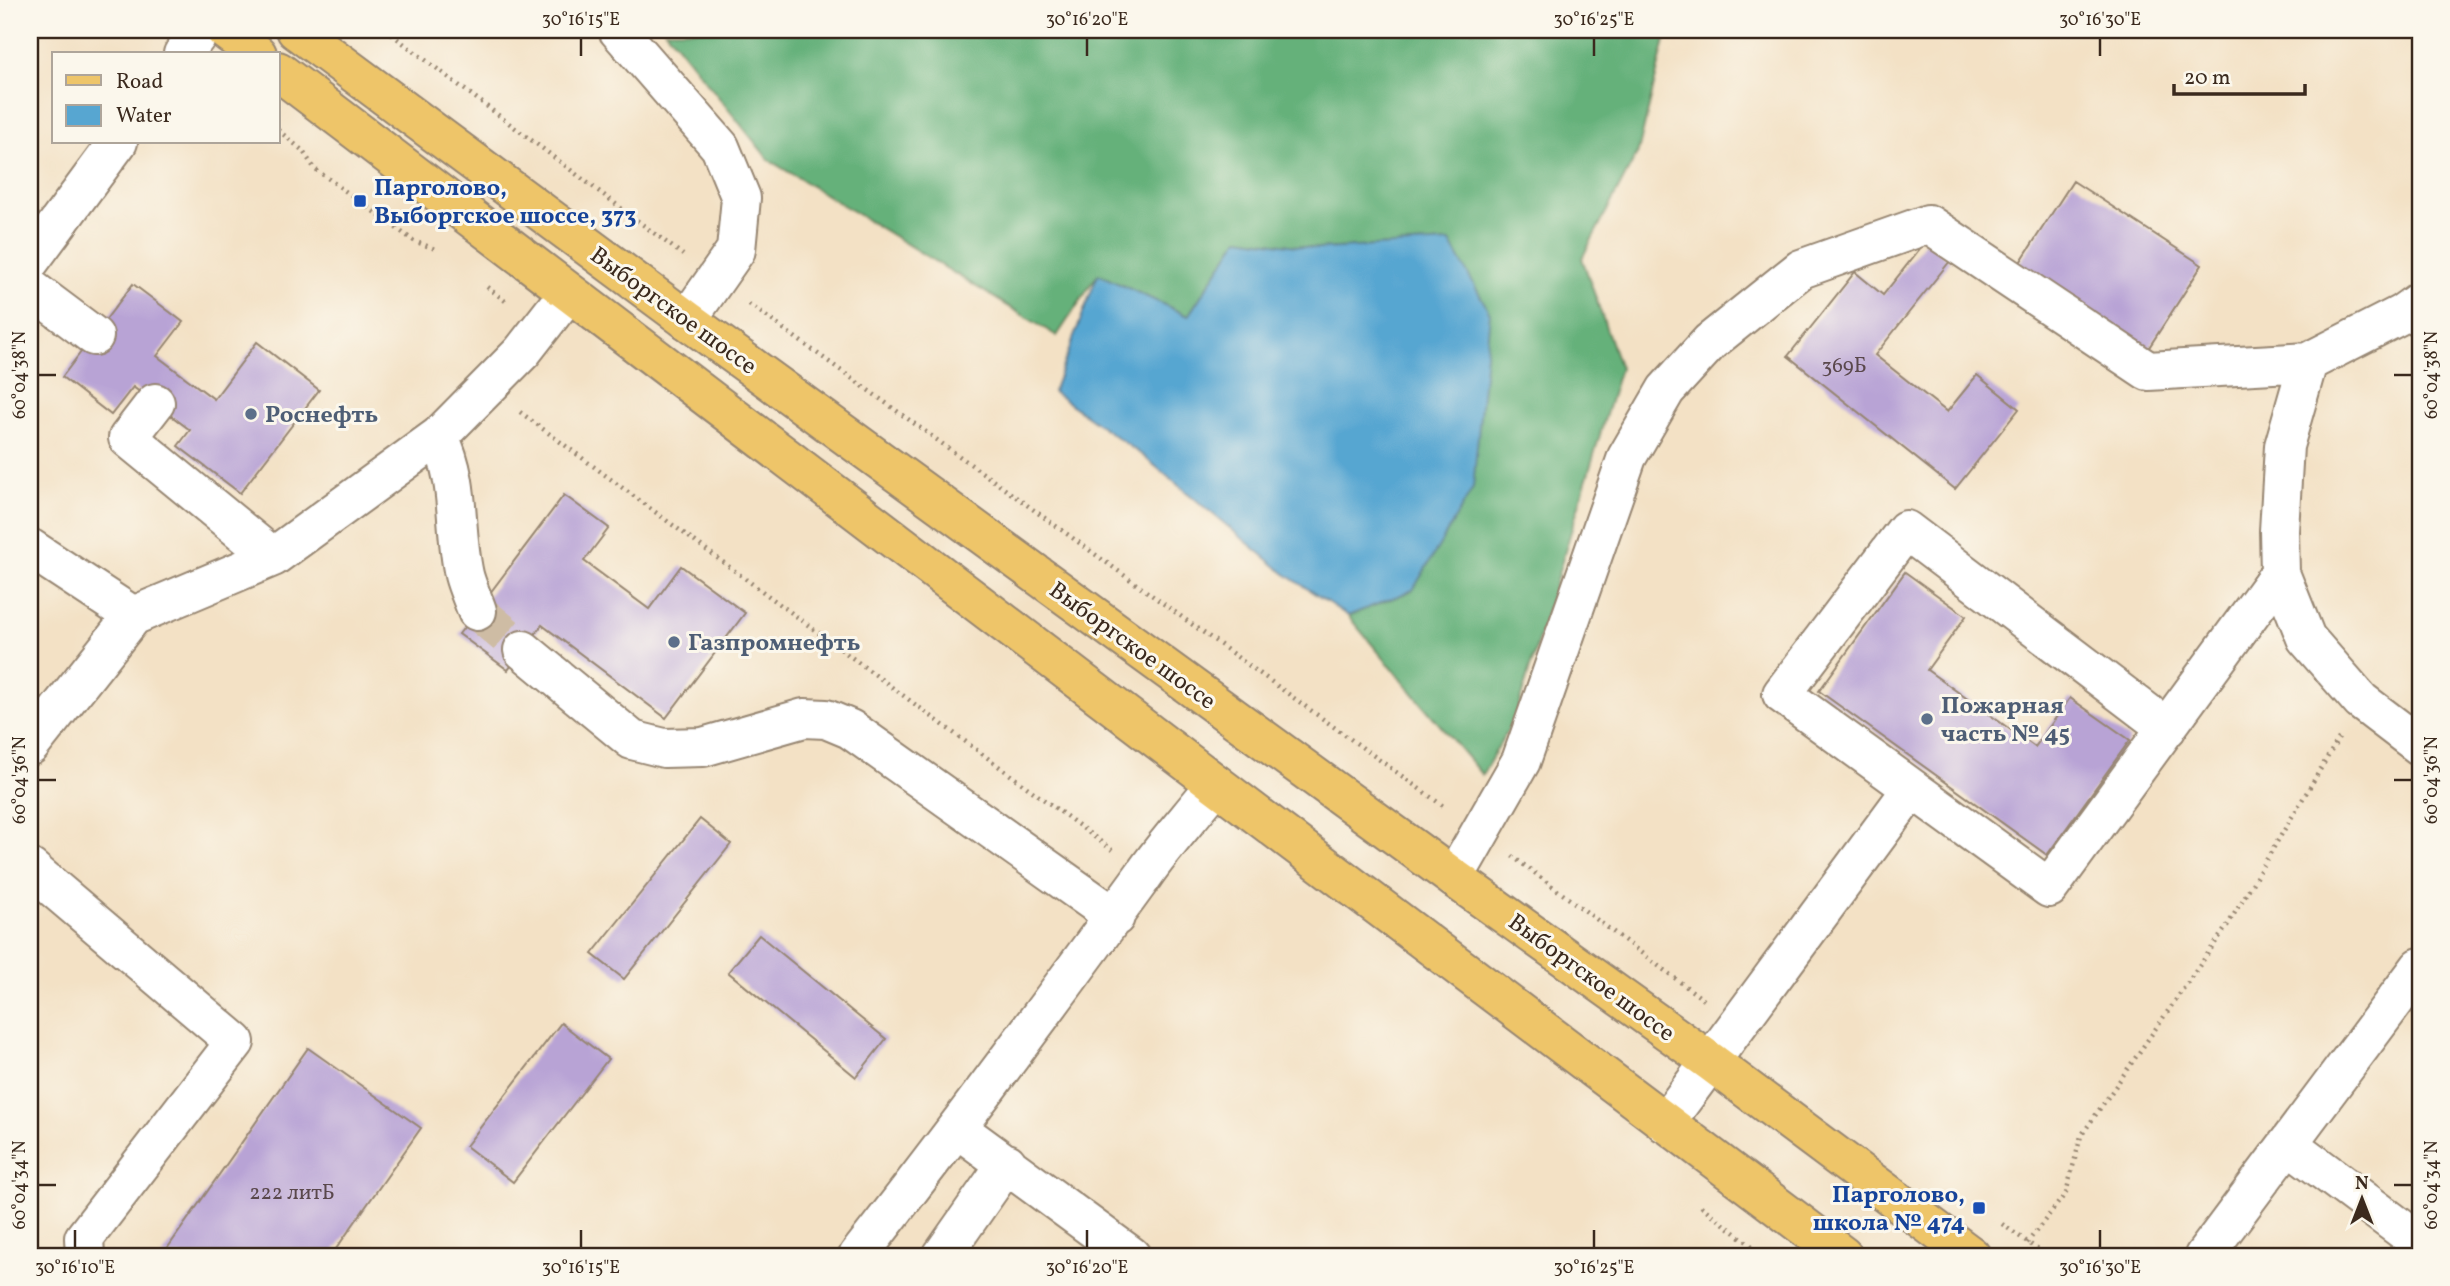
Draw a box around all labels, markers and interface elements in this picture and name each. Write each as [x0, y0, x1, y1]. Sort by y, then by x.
text: 30°16'15"E [542, 8, 620, 33]
text: 30°16'20"E [1046, 8, 1128, 33]
text: 30°16'25"E [1554, 8, 1635, 33]
text: 30°16'30"E [2059, 8, 2141, 33]
legend [52, 52, 280, 144]
scale bar [2174, 52, 2305, 96]
text: 20 m [2184, 64, 2230, 93]
text: Road [116, 68, 163, 97]
text: Water [116, 102, 172, 131]
place label: Парголово, Выборгское шоссе, 373 [374, 172, 637, 234]
marker: Парголово, Выборгское шоссе, 373 [352, 193, 368, 209]
street label: Выборгское шоссе [582, 239, 763, 384]
text: 60°04'38"N [8, 331, 33, 419]
text: 60°04'38"N [2420, 331, 2445, 419]
house number: 369Б [1821, 352, 1867, 381]
place label: Роснефть [265, 399, 378, 433]
marker: Роснефть [243, 406, 259, 422]
street label: Выборгское шоссе [1041, 574, 1222, 719]
place label: Газпромнефть [688, 627, 860, 661]
marker: Газпромнефть [666, 634, 682, 650]
place label: Пожарная часть № 45 [1941, 690, 2070, 752]
marker: Пожарная часть № 45 [1919, 711, 1935, 727]
text: 60°04'36"N [8, 736, 33, 824]
text: 60°04'36"N [2420, 736, 2445, 824]
street label: Выборгское шоссе [1500, 906, 1681, 1051]
text: 60°04'34"N [8, 1140, 33, 1230]
text: 60°04'34"N [2420, 1140, 2445, 1230]
north arrow [2328, 1164, 2398, 1234]
text: N [2355, 1171, 2369, 1197]
house number: 222 литБ [249, 1179, 335, 1208]
place label: Парголово, школа № 474 [1813, 1179, 1965, 1241]
marker: Парголово, школа № 474 [1971, 1200, 1987, 1216]
text: 30°16'10"E [35, 1256, 115, 1281]
text: 30°16'15"E [542, 1256, 620, 1281]
text: 30°16'20"E [1046, 1256, 1128, 1281]
text: 30°16'25"E [1554, 1256, 1635, 1281]
text: 30°16'30"E [2059, 1256, 2141, 1281]

